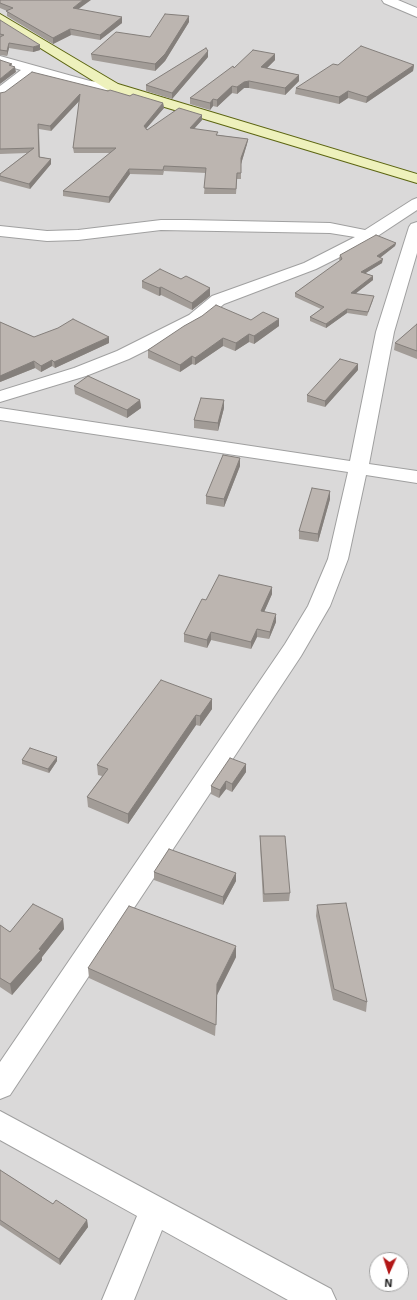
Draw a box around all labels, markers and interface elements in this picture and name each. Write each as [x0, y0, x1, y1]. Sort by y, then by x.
north arrow [369, 1252, 409, 1292]
text: N [384, 1277, 393, 1290]

